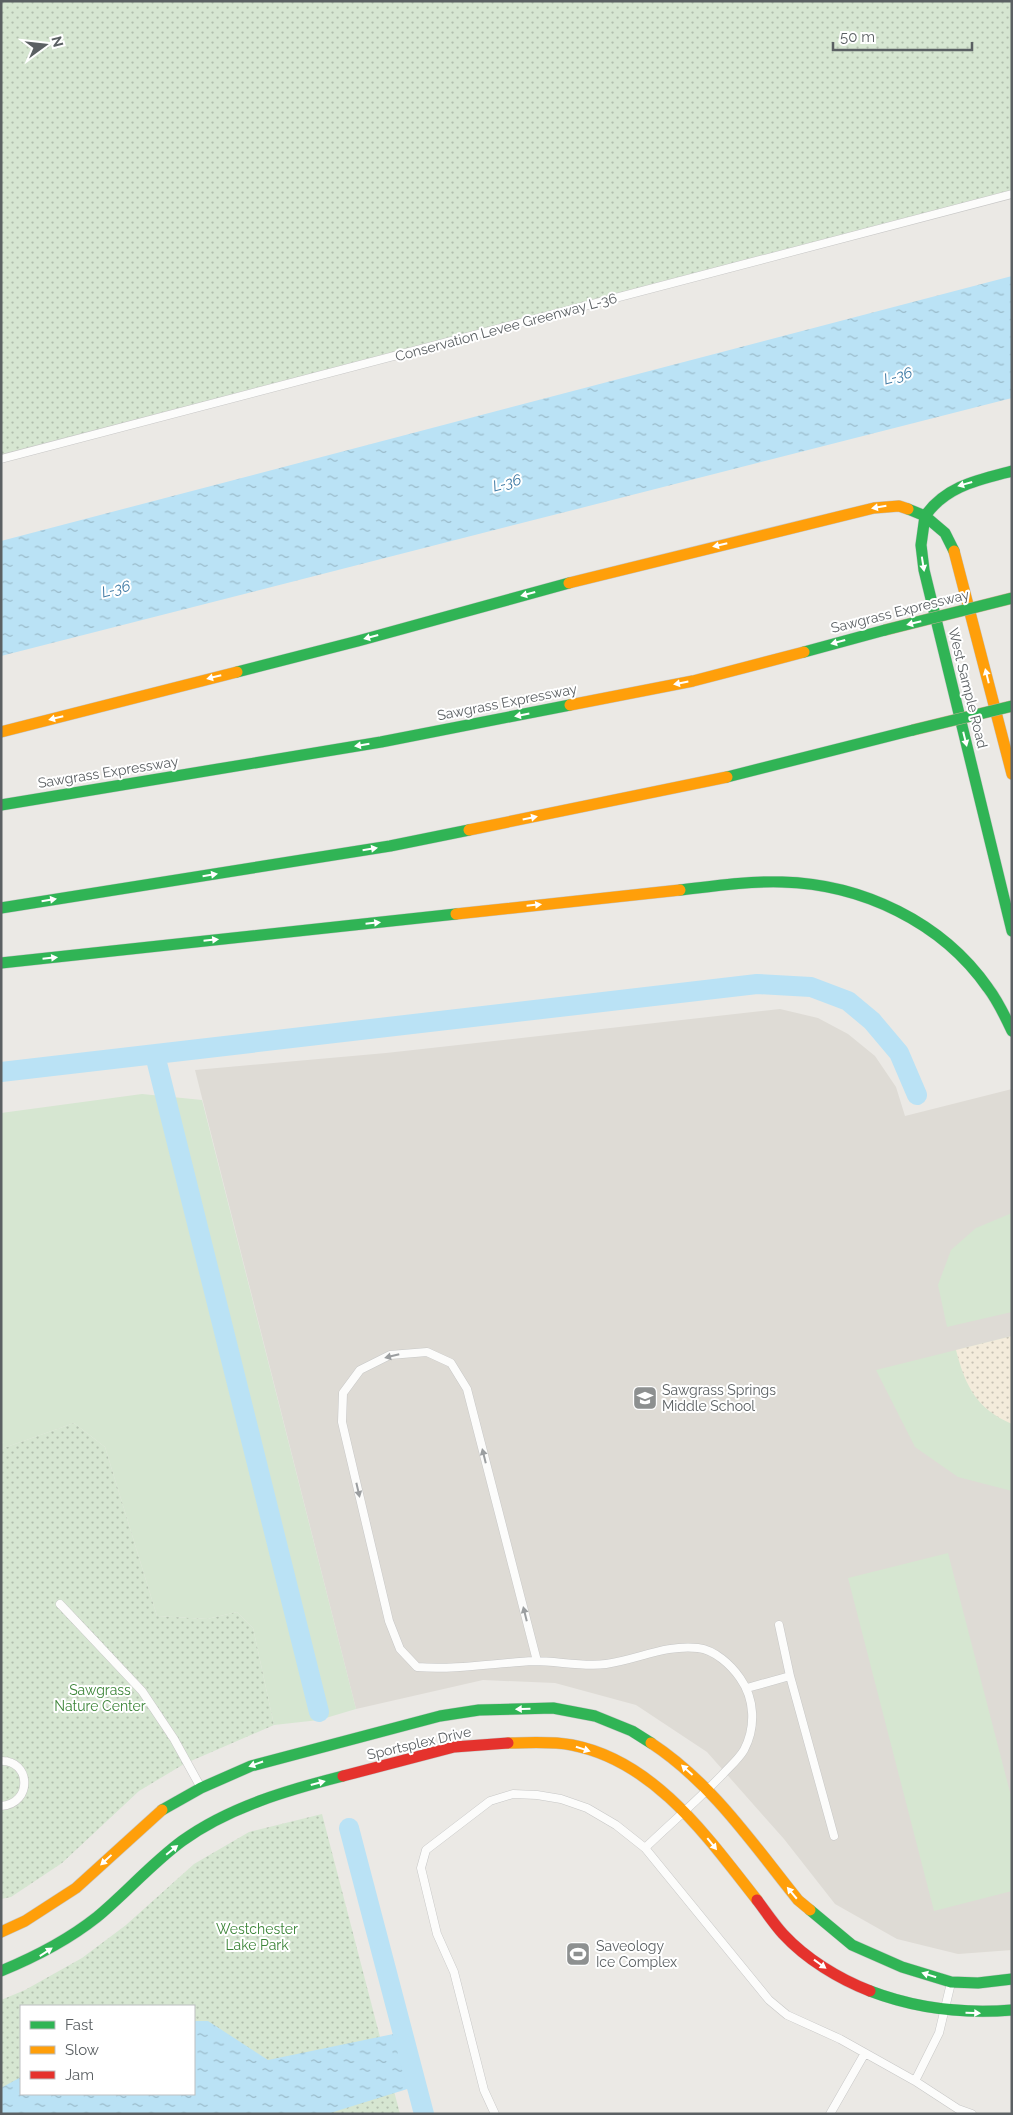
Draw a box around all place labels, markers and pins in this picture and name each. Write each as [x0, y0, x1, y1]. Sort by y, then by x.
place label: Sawgrass Springs Middle School [662, 1382, 776, 1414]
school or university icon: Sawgrass Springs Middle School [632, 1385, 658, 1411]
place label: Saveology Ice Complex [596, 1938, 677, 1970]
sports icon: Saveology Ice Complex [565, 1941, 591, 1967]

